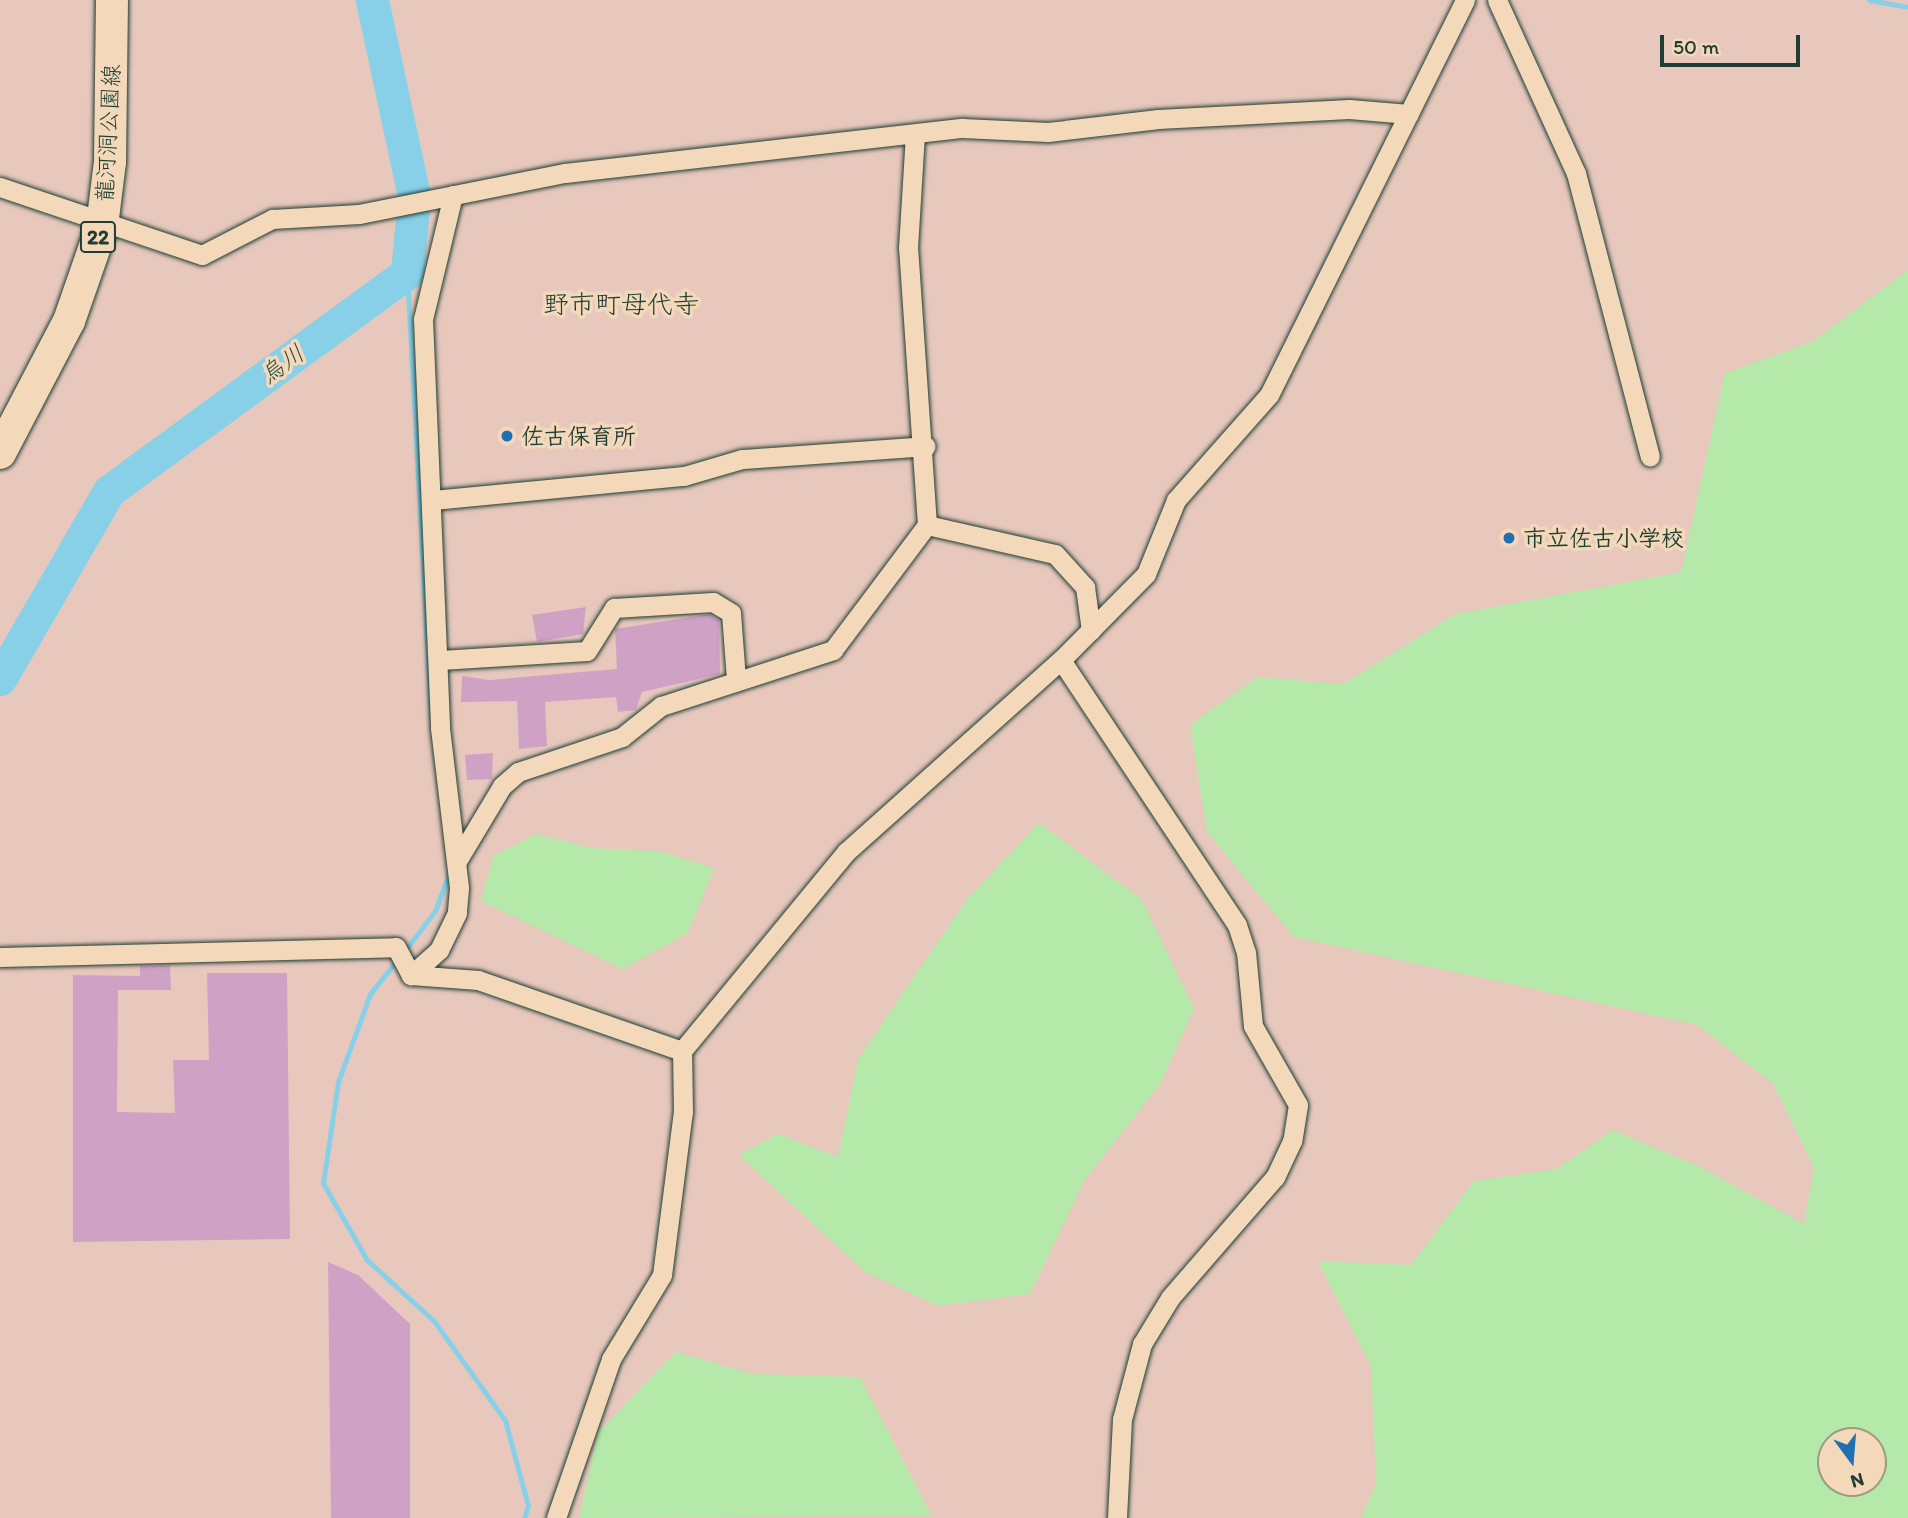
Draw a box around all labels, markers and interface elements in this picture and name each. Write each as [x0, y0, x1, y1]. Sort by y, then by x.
scale bar [1663, 21, 1803, 65]
text: 50 m [1673, 34, 1719, 59]
street label: 龍河洞公園線 [91, 63, 125, 203]
road number: 22 [79, 219, 117, 254]
district label: 野市町母代寺 [543, 289, 699, 321]
water label: 烏川 [254, 338, 310, 390]
place label: 佐古保育所 [521, 422, 636, 450]
marker: 佐古保育所 [499, 428, 515, 444]
place label: 市立佐古小学校 [1523, 524, 1684, 552]
marker: 市立佐古小学校 [1501, 530, 1517, 546]
north arrow [1817, 1427, 1887, 1497]
text: N [1848, 1468, 1867, 1494]

